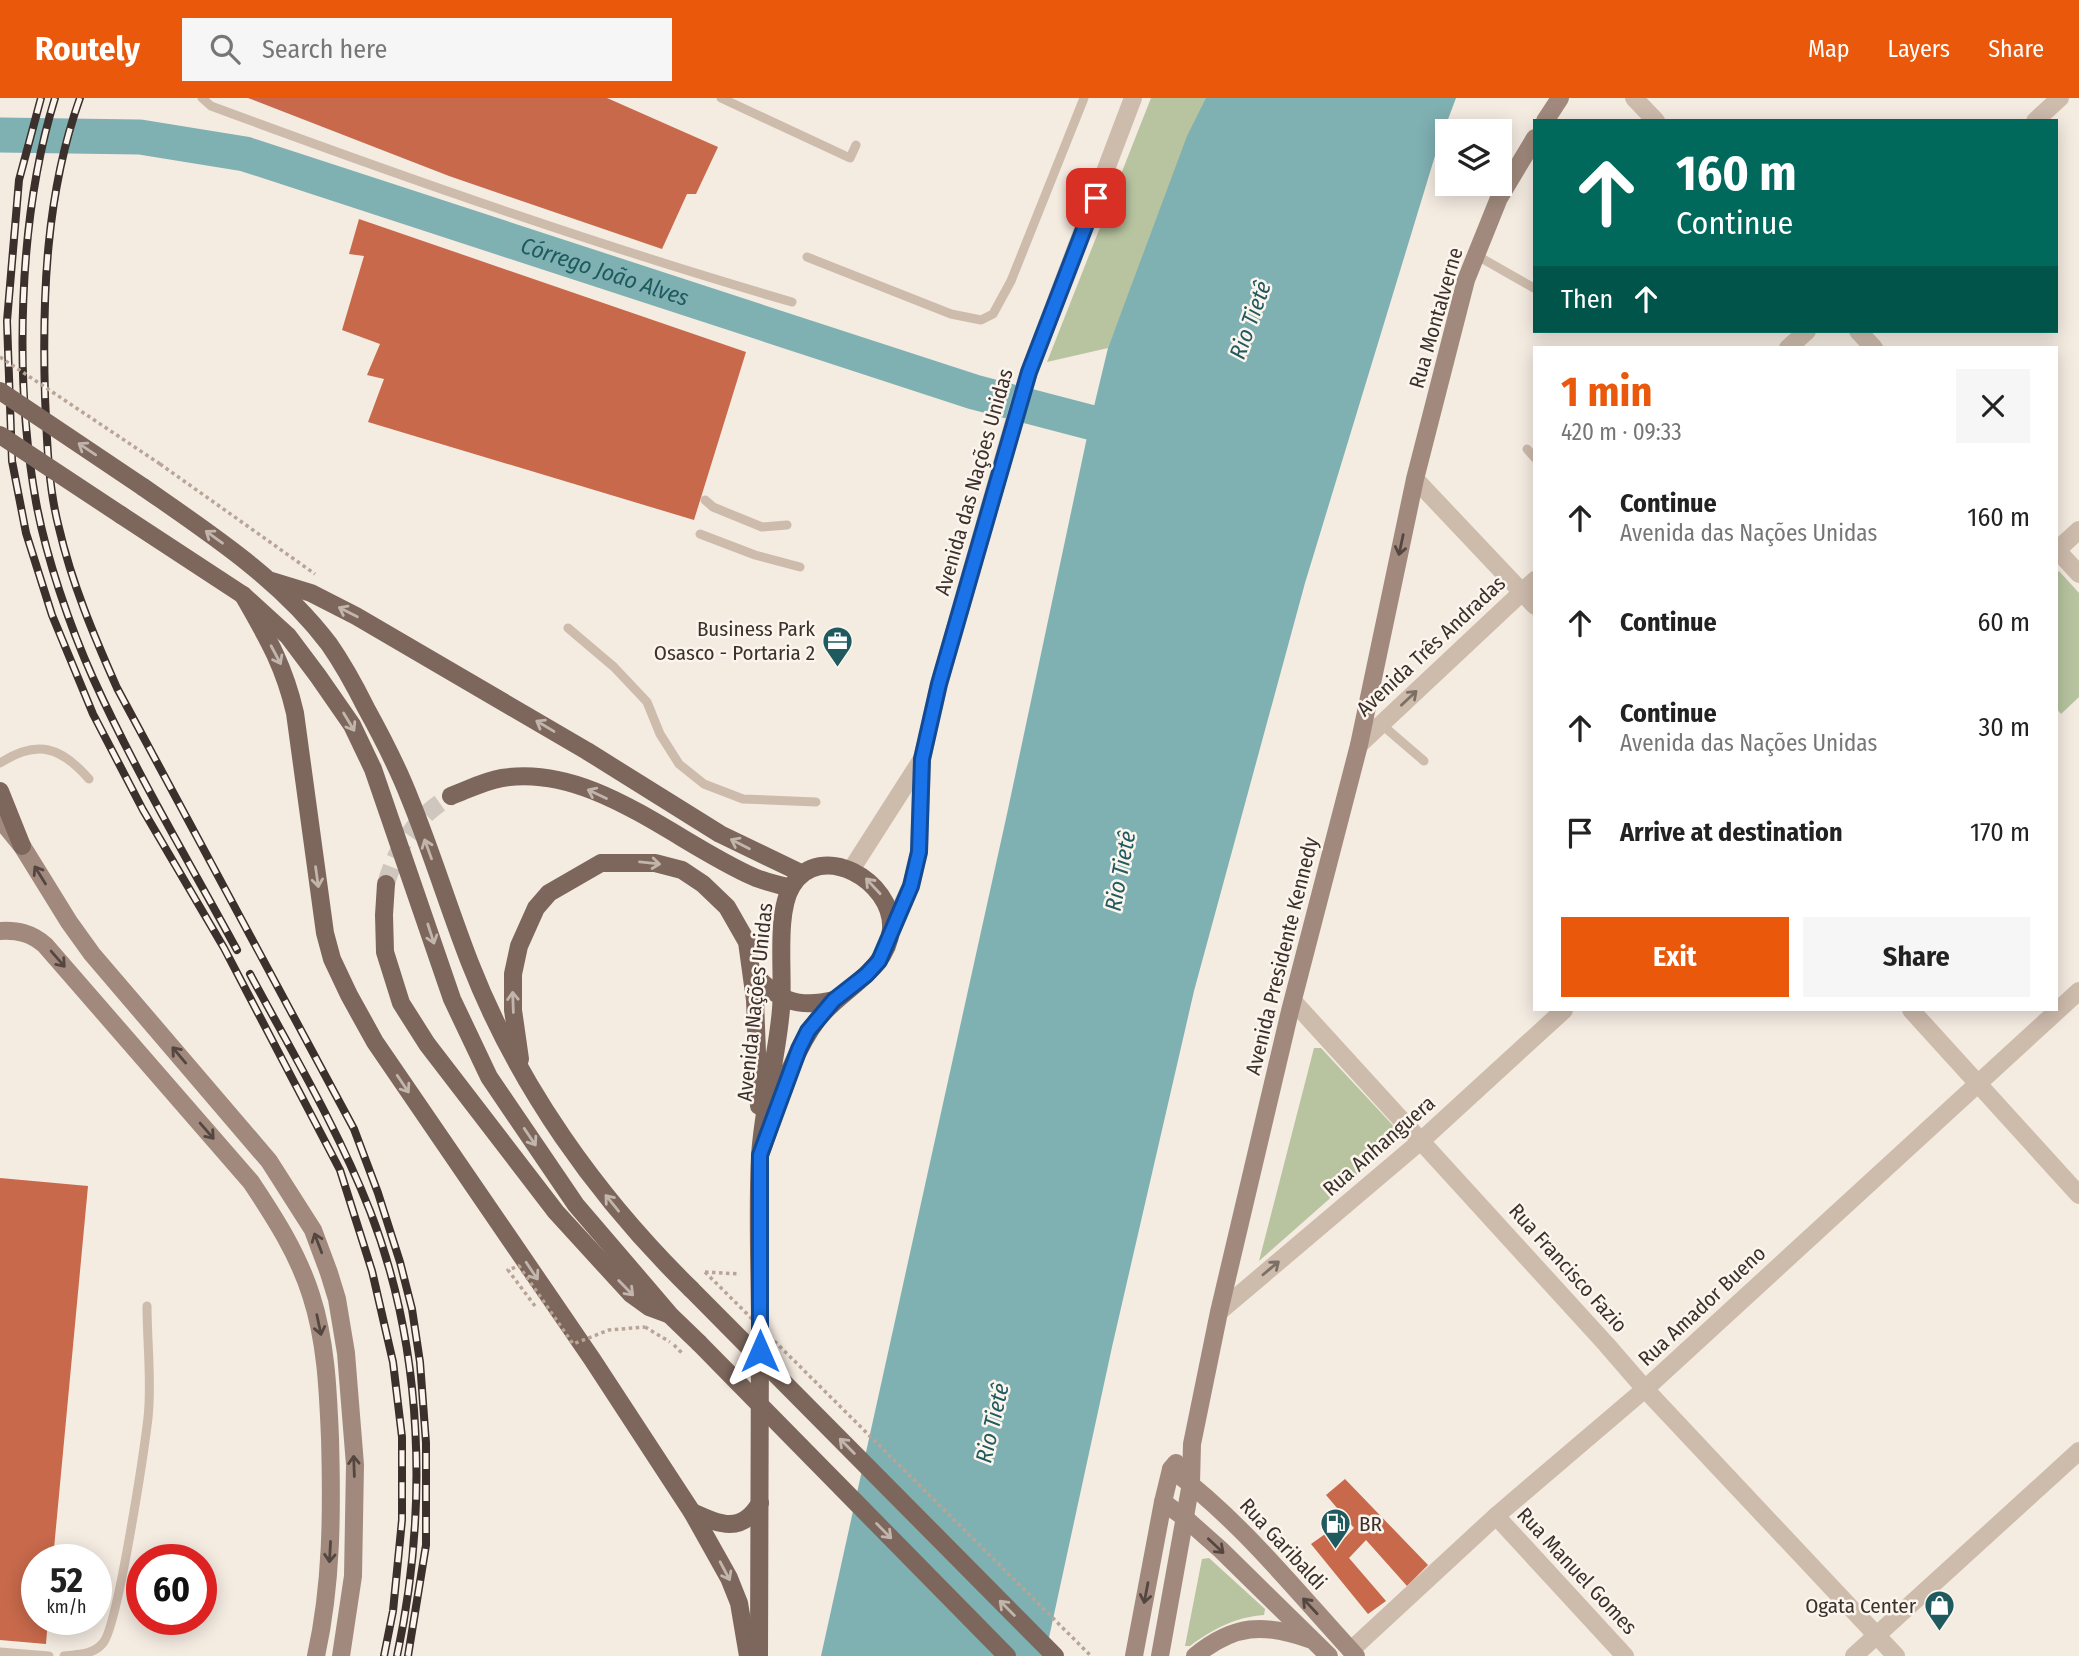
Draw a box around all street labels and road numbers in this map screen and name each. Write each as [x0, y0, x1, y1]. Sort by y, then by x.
street label: Rua Montalverne [1403, 245, 1469, 391]
street label: Avenida das Nações Unidas [929, 366, 1019, 598]
street label: Avenida Três Andradas [1351, 570, 1511, 722]
street label: Avenida Presidente Kennedy [1240, 834, 1324, 1078]
street label: Avenida Nações Unidas [732, 901, 778, 1103]
street label: Rua Anhanguera [1318, 1090, 1440, 1202]
street label: Rua Francisco Fazio [1503, 1198, 1633, 1338]
street label: Rua Amador Bueno [1633, 1240, 1771, 1372]
street label: Rua Garibaldi [1234, 1493, 1332, 1595]
street label: Rua Manuel Gomes [1511, 1502, 1643, 1640]

